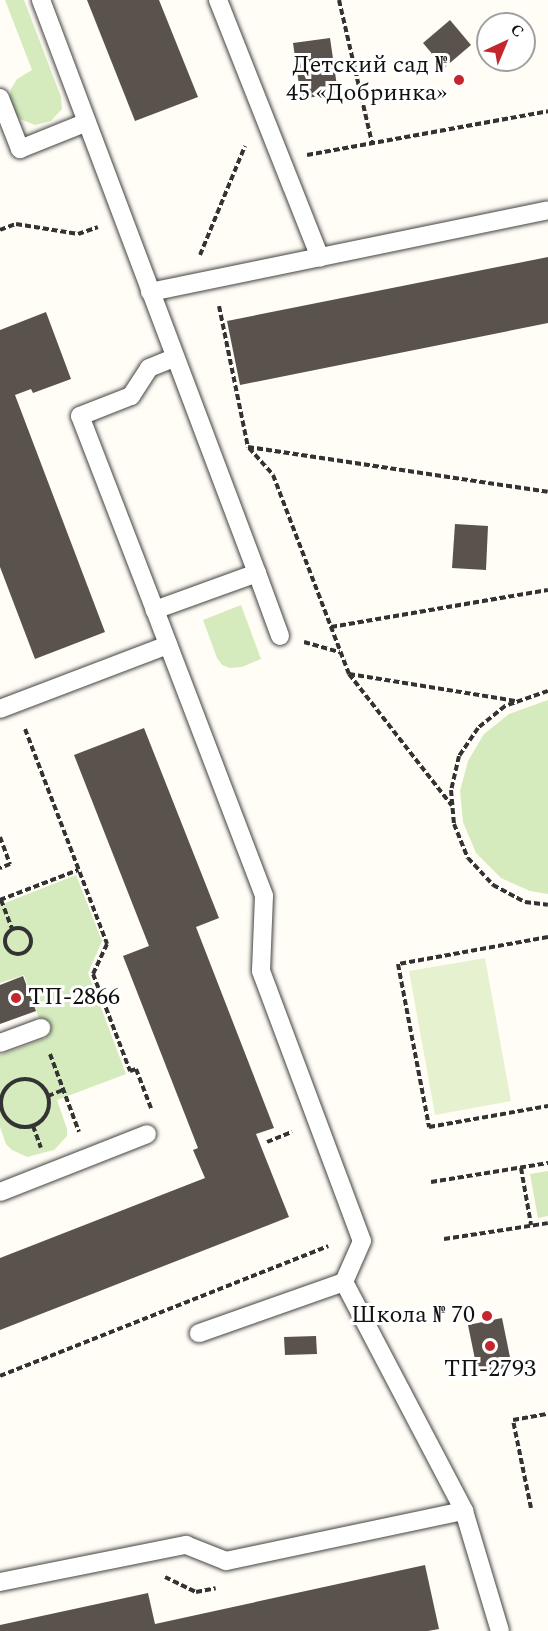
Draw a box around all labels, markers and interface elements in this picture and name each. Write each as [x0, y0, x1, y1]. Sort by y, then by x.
north arrow [476, 12, 536, 72]
text: С [505, 18, 530, 43]
place label: Детский сад № 45 «Добринка» [286, 52, 447, 108]
marker: Детский сад № 45 «Добринка» [452, 73, 466, 87]
place label: ТП-2866 [28, 984, 120, 1012]
marker: ТП-2866 [9, 991, 23, 1005]
place label: Школа № 70 [351, 1302, 475, 1330]
marker: Школа № 70 [480, 1309, 494, 1323]
marker: ТП-2793 [483, 1339, 497, 1353]
place label: ТП-2793 [444, 1356, 536, 1384]

